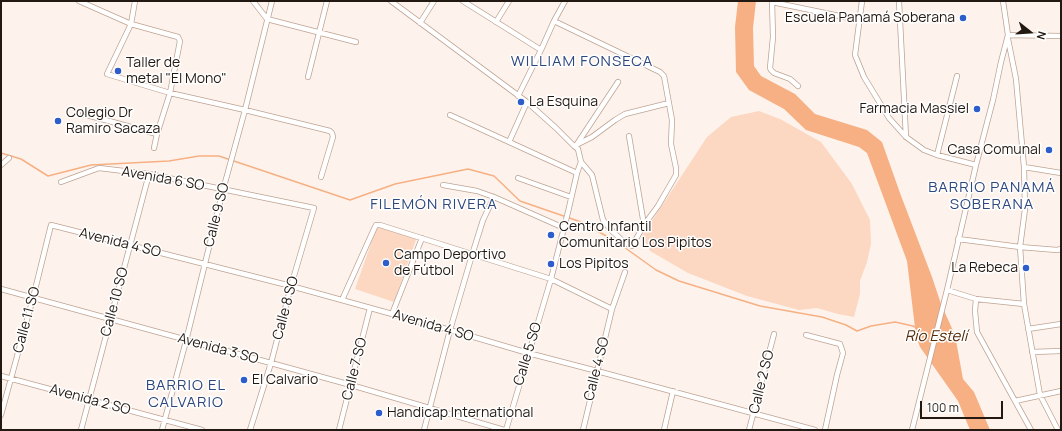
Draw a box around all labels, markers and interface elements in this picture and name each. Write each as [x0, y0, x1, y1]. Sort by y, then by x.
place label: Escuela Panamá Soberana [785, 10, 955, 26]
north arrow [1010, 12, 1050, 52]
marker: Escuela Panamá Soberana [958, 13, 968, 23]
text: N [1034, 30, 1050, 42]
district label: WILLIAM FONSECA [511, 53, 653, 71]
place label: Taller de metal "El Mono" [126, 55, 227, 88]
marker: Taller de metal "El Mono" [113, 66, 123, 76]
place label: La Esquina [529, 94, 598, 110]
marker: La Esquina [516, 97, 526, 107]
place label: Farmacia Massiel [859, 101, 969, 117]
marker: Farmacia Massiel [972, 104, 982, 114]
place label: Colegio Dr Ramiro Sacaza [66, 105, 160, 138]
marker: Colegio Dr Ramiro Sacaza [53, 116, 63, 126]
place label: Casa Comunal [947, 142, 1041, 158]
marker: Casa Comunal [1044, 145, 1054, 155]
street label: Avenida 6 SO [120, 163, 206, 195]
district label: BARRIO PANAMÁ SOBERANA [928, 179, 1056, 214]
street label: Calle 9 SO [201, 181, 233, 249]
district label: FILEMÓN RIVERA [370, 196, 498, 214]
place label: Centro Infantil Comunitario Los Pipitos [559, 219, 712, 252]
street label: Avenida 4 SO [78, 225, 162, 261]
marker: Centro Infantil Comunitario Los Pipitos [546, 230, 556, 240]
place label: Campo Deportivo de Fútbol [394, 247, 506, 280]
place label: Los Pipitos [559, 256, 629, 272]
marker: Campo Deportivo de Fútbol [381, 258, 391, 268]
marker: Los Pipitos [546, 259, 556, 269]
place label: La Rebeca [951, 260, 1018, 276]
marker: La Rebeca [1021, 263, 1031, 273]
street label: Calle 10 SO [98, 266, 132, 338]
street label: Calle 8 SO [269, 274, 303, 342]
street label: Calle 11 SO [10, 285, 44, 355]
street label: Avenida 4 SO [391, 306, 475, 346]
street label: Calle 5 SO [510, 320, 546, 388]
water label: Río Estelí [905, 328, 967, 346]
street label: Avenida 3 SO [176, 330, 260, 368]
street label: Calle 4 SO [581, 335, 613, 403]
street label: Calle 7 SO [339, 336, 371, 402]
street label: Calle 2 SO [746, 349, 778, 415]
place label: El Calvario [252, 372, 318, 388]
marker: El Calvario [239, 375, 249, 385]
district label: BARRIO EL CALVARIO [146, 377, 226, 412]
street label: Avenida 2 SO [48, 381, 132, 419]
scale bar [922, 393, 1005, 419]
text: 100 m [927, 399, 959, 416]
place label: Handicap International [387, 405, 534, 421]
marker: Handicap International [374, 408, 384, 418]

